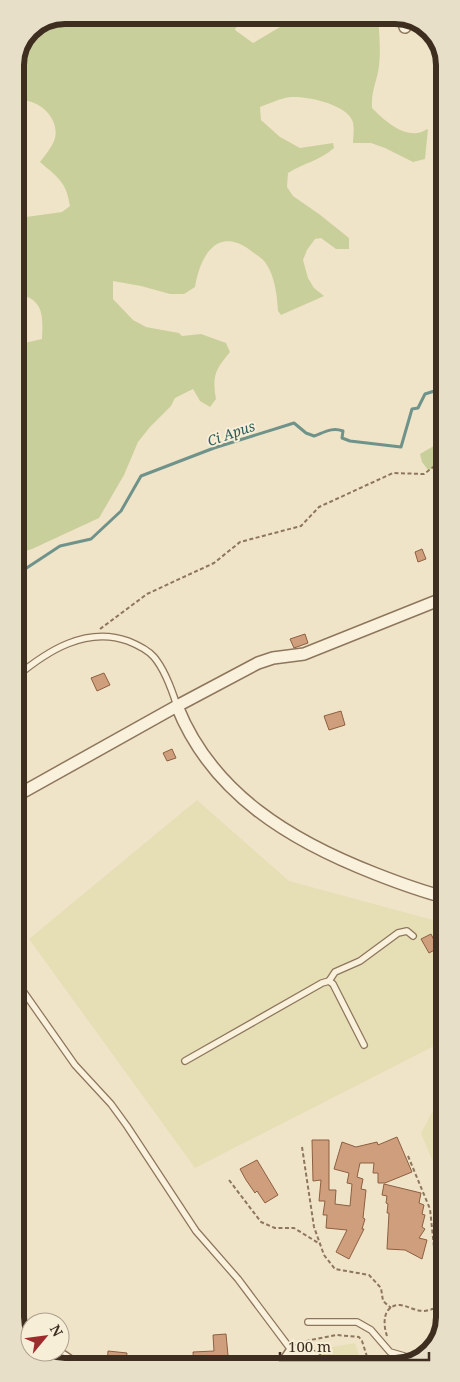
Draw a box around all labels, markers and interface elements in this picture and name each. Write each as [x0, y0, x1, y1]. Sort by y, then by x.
water label: Ci Apus [204, 416, 258, 450]
north arrow [20, 1312, 70, 1362]
text: N [46, 1321, 68, 1340]
scale bar [280, 1330, 429, 1362]
text: 100 m [288, 1336, 331, 1356]

